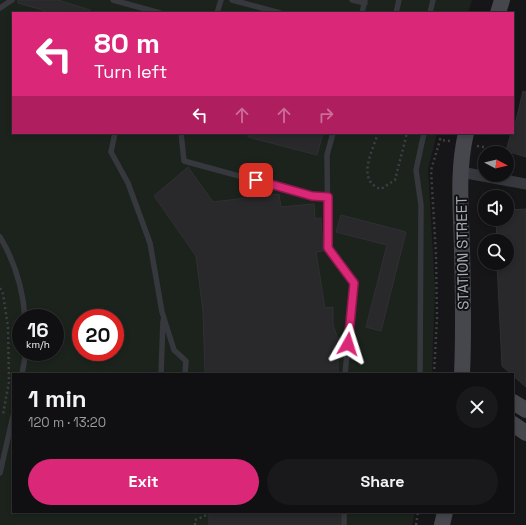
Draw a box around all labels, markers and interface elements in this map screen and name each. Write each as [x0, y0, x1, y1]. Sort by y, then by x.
text: 80 m [94, 25, 160, 61]
icon: left [28, 28, 80, 80]
text: Turn left [94, 60, 167, 83]
icon: left [189, 104, 211, 126]
icon: ahead [231, 104, 253, 126]
icon: ahead [273, 104, 295, 126]
icon: right [315, 104, 337, 126]
north arrow [478, 146, 514, 182]
map controls [478, 146, 514, 270]
pin [239, 163, 273, 197]
icon: arrive [245, 169, 267, 191]
button: sound [478, 190, 514, 226]
street label: STATION STREET [452, 196, 472, 310]
button: search [478, 234, 514, 270]
speed limit sign: 20 [72, 309, 124, 361]
text: 16 [27, 317, 49, 343]
position arrow [327, 323, 369, 365]
text: km/h [26, 338, 50, 351]
text: 1 min [28, 383, 87, 414]
button: close [456, 386, 498, 428]
text: 120 m · 13:20 [28, 414, 106, 431]
button: Exit [28, 459, 259, 505]
button: Share [267, 459, 498, 505]

